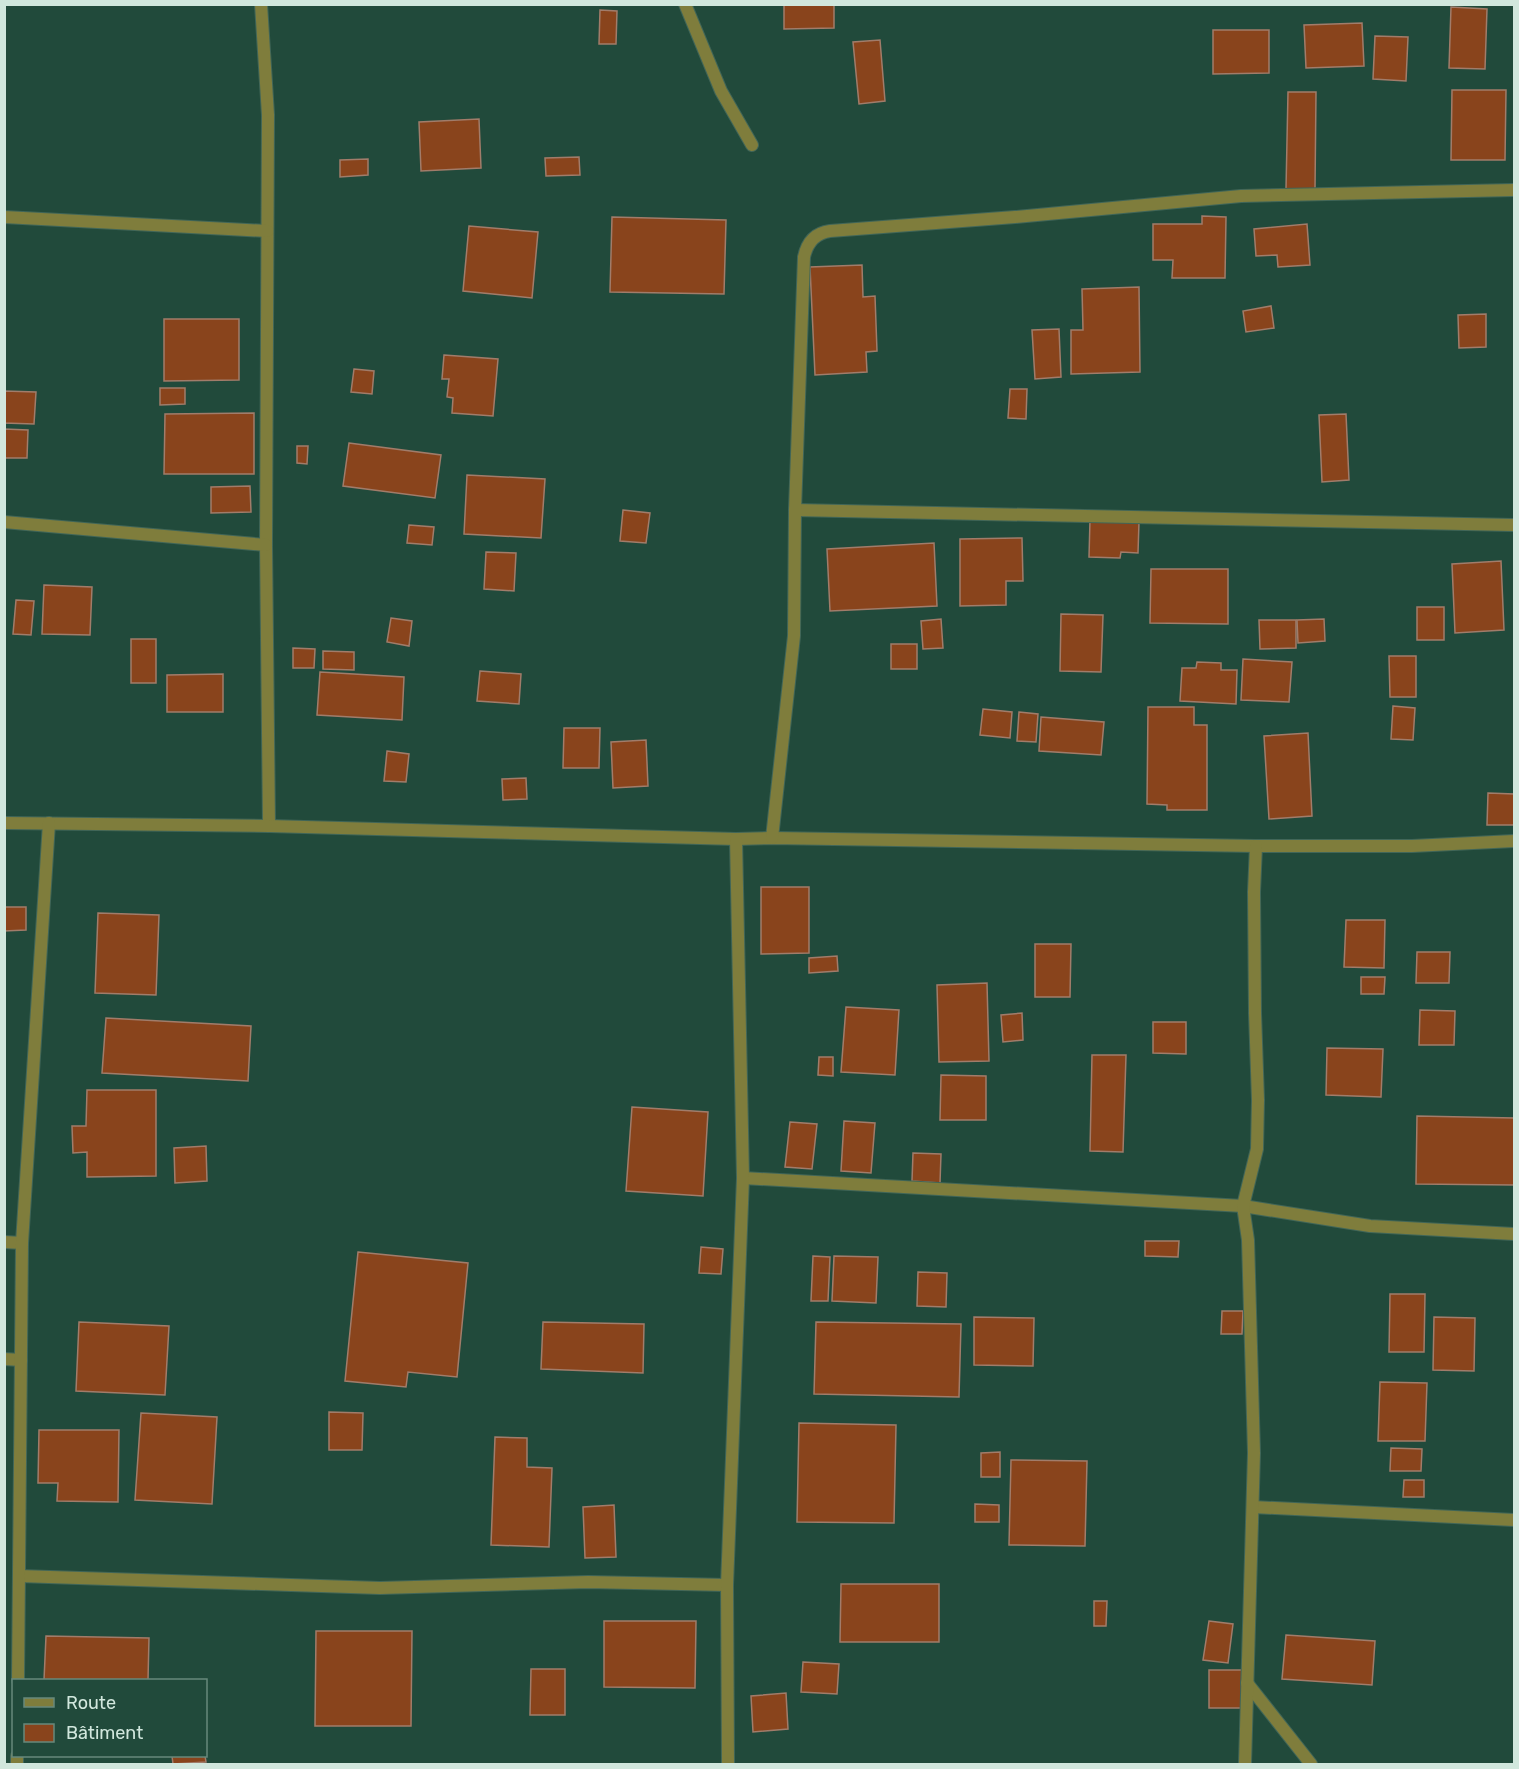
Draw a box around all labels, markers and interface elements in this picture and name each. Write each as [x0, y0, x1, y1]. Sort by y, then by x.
legend [12, 1679, 207, 1757]
text: Route [66, 1692, 116, 1714]
text: Bâtiment [66, 1722, 143, 1744]

